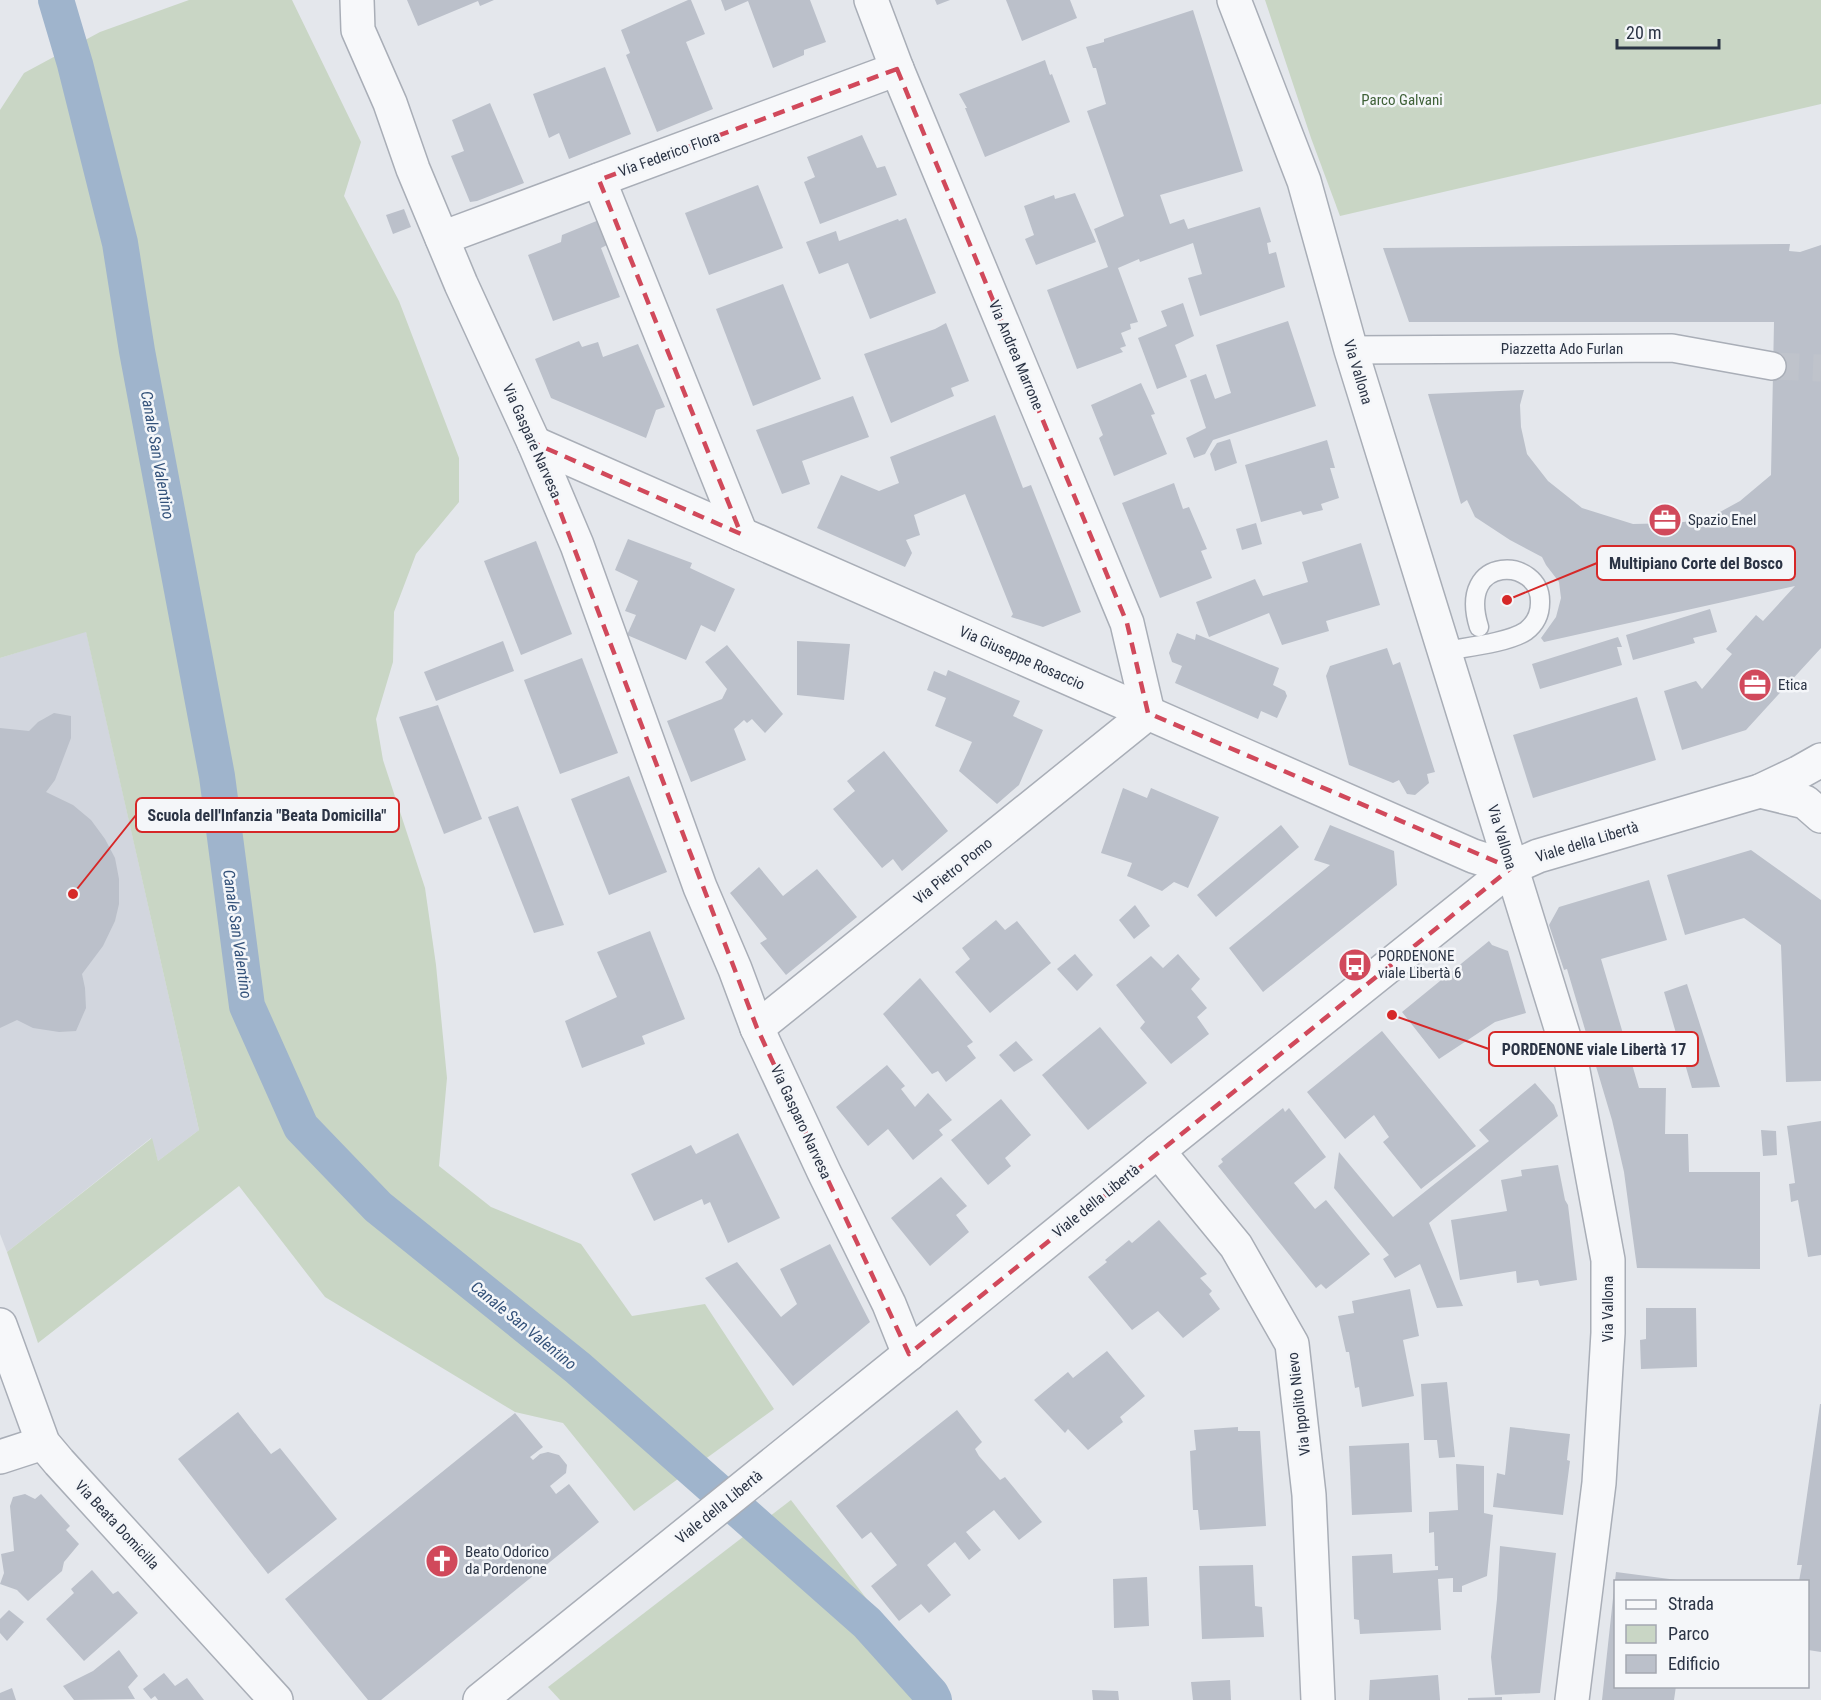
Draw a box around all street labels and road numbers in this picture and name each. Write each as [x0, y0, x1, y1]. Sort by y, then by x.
street label: Via Federico Flora [616, 127, 722, 181]
street label: Via Andrea Marrone [985, 298, 1047, 412]
street label: Via Vallona [1340, 338, 1376, 406]
street label: Piazzetta Ado Furlan [1501, 340, 1623, 358]
street label: Via Gaspare Narvesa [499, 381, 565, 501]
street label: Via Giuseppe Rosaccio [956, 622, 1088, 694]
street label: Via Vallona [1484, 803, 1520, 871]
street label: Viale della Libertà [1533, 818, 1641, 866]
street label: Via Pietro Pomo [910, 834, 996, 908]
street label: Via Gasparo Narvesa [767, 1062, 835, 1182]
street label: Viale della Libertà [1049, 1160, 1143, 1242]
street label: Via Vallona [1599, 1276, 1617, 1342]
street label: Via Ippolito Nievo [1284, 1351, 1314, 1457]
street label: Viale della Libertà [672, 1466, 766, 1548]
street label: Via Beata Domicilla [71, 1477, 163, 1573]

